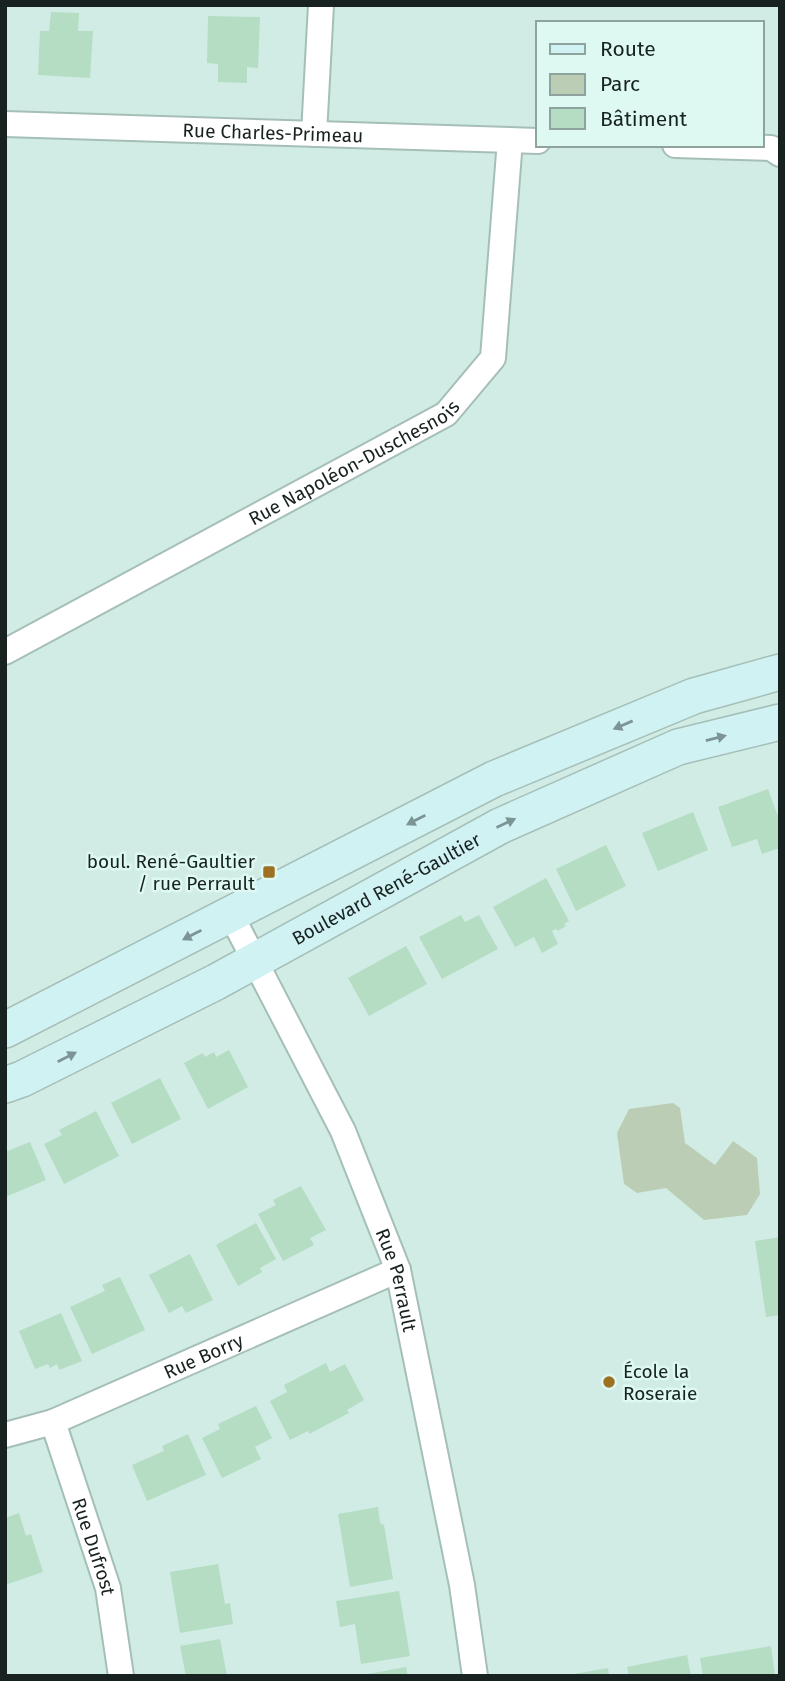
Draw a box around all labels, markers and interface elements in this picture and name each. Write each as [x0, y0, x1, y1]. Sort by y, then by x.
legend [536, 21, 764, 147]
text: Route [600, 36, 656, 62]
text: Parc [600, 71, 640, 97]
text: Bâtiment [600, 106, 687, 132]
street label: Rue Charles-Primeau [182, 119, 364, 147]
street label: Rue Napoléon-Duschesnois [245, 396, 465, 530]
one-way arrow [612, 720, 633, 731]
one-way arrow [705, 732, 727, 743]
one-way arrow [406, 814, 426, 825]
one-way arrow [496, 817, 516, 829]
street label: Boulevard René-Gaultier [288, 828, 485, 950]
place label: boul. René-Gaultier / rue Perrault [87, 850, 256, 895]
marker: boul. René-Gaultier / rue Perrault [261, 864, 277, 880]
one-way arrow [182, 930, 202, 941]
one-way arrow [57, 1051, 77, 1062]
street label: Rue Perrault [371, 1225, 421, 1334]
street label: Rue Borry [160, 1328, 248, 1384]
place label: École la Roseraie [623, 1360, 697, 1405]
marker: École la Roseraie [601, 1374, 617, 1390]
street label: Rue Dufrost [67, 1495, 120, 1597]

